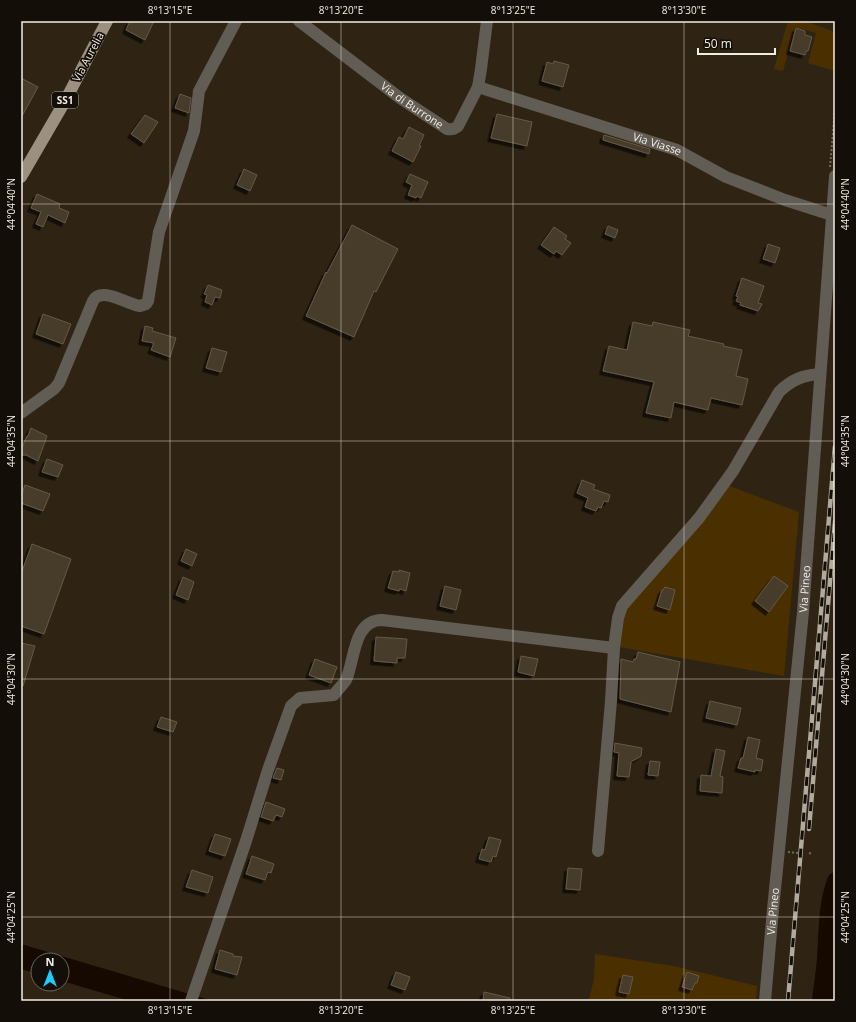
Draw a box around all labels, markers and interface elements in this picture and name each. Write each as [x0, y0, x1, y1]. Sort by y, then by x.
text: 8°13'15"E [148, 3, 192, 17]
text: 8°13'20"E [319, 3, 363, 17]
text: 8°13'25"E [491, 3, 535, 17]
text: 8°13'30"E [662, 3, 706, 17]
street label: Via Aurelia [68, 29, 107, 84]
scale bar [698, 30, 775, 56]
text: 50 m [704, 35, 732, 52]
street label: Via di Burrone [378, 78, 447, 132]
road number: SS1 [52, 92, 78, 108]
street label: Via Viasse [631, 128, 685, 158]
text: 44°04'40"N [4, 178, 18, 230]
text: 44°04'40"N [838, 178, 852, 230]
text: 44°04'35"N [4, 415, 18, 467]
text: 44°04'35"N [838, 415, 852, 467]
street label: Via Pineo [795, 564, 813, 613]
text: 44°04'30"N [4, 653, 18, 705]
text: 44°04'30"N [838, 653, 852, 705]
street label: Via Pineo [763, 887, 782, 936]
text: 44°04'25"N [4, 891, 18, 943]
text: 44°04'25"N [838, 891, 852, 943]
north arrow [30, 952, 70, 992]
text: N [46, 954, 54, 969]
text: 8°13'15"E [148, 1003, 192, 1017]
text: 8°13'20"E [319, 1003, 363, 1017]
text: 8°13'25"E [491, 1003, 535, 1017]
text: 8°13'30"E [662, 1003, 706, 1017]

